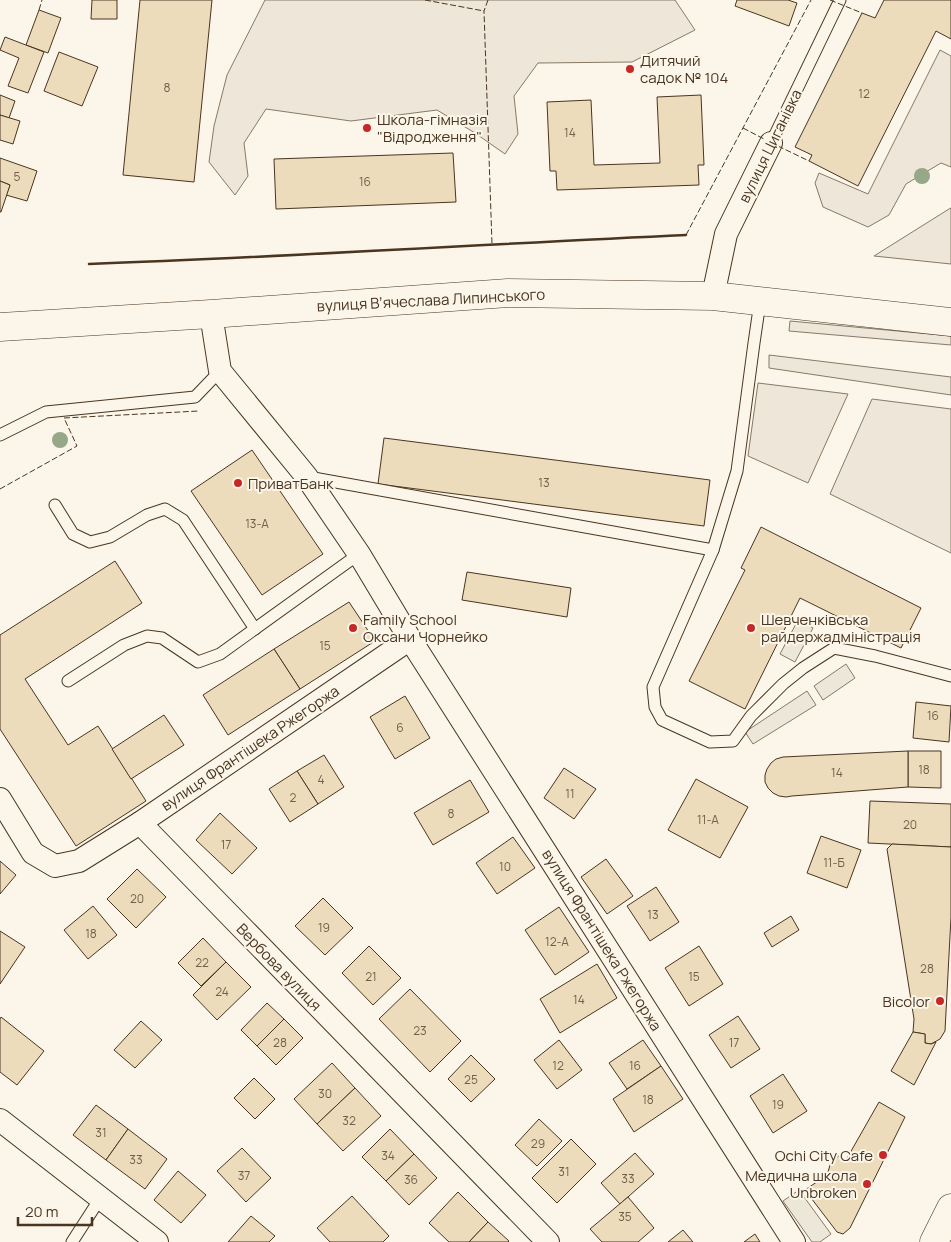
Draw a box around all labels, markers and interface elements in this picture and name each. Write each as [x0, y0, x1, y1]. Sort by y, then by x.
place label: Дитячий садок № 104 [640, 50, 728, 88]
marker: Дитячий садок № 104 [624, 63, 636, 75]
house number: 8 [164, 79, 171, 96]
house number: 12 [858, 85, 870, 102]
street label: вулиця Циганівка [733, 86, 807, 206]
place label: Школа-гімназія "Відродження" [377, 109, 487, 147]
marker: Школа-гімназія "Відродження" [361, 122, 373, 134]
house number: 14 [564, 124, 576, 141]
house number: 5 [14, 168, 21, 185]
house number: 16 [359, 173, 371, 190]
street label: вулиця Вʼячеслава Липинського [316, 284, 546, 316]
place label: ПриватБанк [248, 473, 334, 494]
house number: 13 [538, 474, 550, 491]
marker: ПриватБанк [232, 477, 244, 489]
house number: 13-А [245, 515, 269, 532]
place label: Family School Оксани Чорнейко [363, 609, 488, 647]
place label: Шевченківська райдержадміністрація [761, 609, 921, 647]
marker: Family School Оксани Чорнейко [347, 622, 359, 634]
marker: Шевченківська райдержадміністрація [745, 622, 757, 634]
house number: 15 [319, 637, 331, 654]
street label: вулиця Франтішека Ржегоржа [157, 680, 343, 816]
house number: 16 [927, 707, 939, 724]
house number: 6 [396, 719, 404, 736]
house number: 18 [918, 761, 930, 778]
house number: 14 [831, 764, 843, 781]
house number: 4 [317, 771, 325, 788]
house number: 11 [565, 785, 575, 802]
house number: 2 [290, 789, 297, 806]
house number: 8 [448, 805, 455, 822]
house number: 11-А [697, 811, 719, 828]
house number: 20 [903, 816, 917, 833]
house number: 17 [221, 836, 231, 853]
street label: вулиця Франтішека Ржегоржа [537, 845, 667, 1035]
house number: 11-Б [823, 854, 845, 871]
house number: 10 [499, 858, 511, 875]
house number: 20 [130, 890, 144, 907]
house number: 13 [647, 906, 659, 923]
street label: Вербова вулиця [232, 919, 326, 1015]
house number: 19 [318, 919, 330, 936]
house number: 18 [85, 925, 97, 942]
house number: 12-А [545, 933, 569, 950]
house number: 22 [195, 954, 209, 971]
house number: 28 [920, 960, 934, 977]
house number: 21 [365, 968, 377, 985]
house number: 15 [688, 968, 700, 985]
house number: 24 [215, 983, 229, 1000]
house number: 14 [573, 991, 585, 1008]
place label: Bicolor [883, 991, 931, 1012]
marker: Bicolor [934, 995, 946, 1007]
house number: 23 [413, 1022, 427, 1039]
house number: 28 [273, 1034, 287, 1051]
house number: 17 [729, 1034, 739, 1051]
house number: 12 [552, 1057, 564, 1074]
house number: 16 [629, 1057, 641, 1074]
house number: 25 [464, 1071, 478, 1088]
house number: 30 [318, 1085, 332, 1102]
house number: 18 [642, 1091, 654, 1108]
house number: 19 [772, 1096, 784, 1113]
house number: 32 [342, 1112, 356, 1129]
house number: 31 [95, 1124, 107, 1141]
house number: 29 [531, 1135, 545, 1152]
place label: Ochi City Cafe [775, 1145, 873, 1166]
house number: 34 [381, 1147, 395, 1164]
marker: Ochi City Cafe [877, 1149, 889, 1161]
house number: 33 [129, 1151, 143, 1168]
house number: 31 [558, 1163, 570, 1180]
place label: Медична школа Unbroken [745, 1165, 857, 1203]
house number: 37 [238, 1167, 250, 1184]
house number: 33 [621, 1170, 635, 1187]
house number: 36 [404, 1171, 418, 1188]
marker: Медична школа Unbroken [861, 1178, 873, 1190]
scale bar [18, 1194, 91, 1226]
text: 20 m [25, 1201, 58, 1222]
house number: 35 [618, 1208, 632, 1225]

